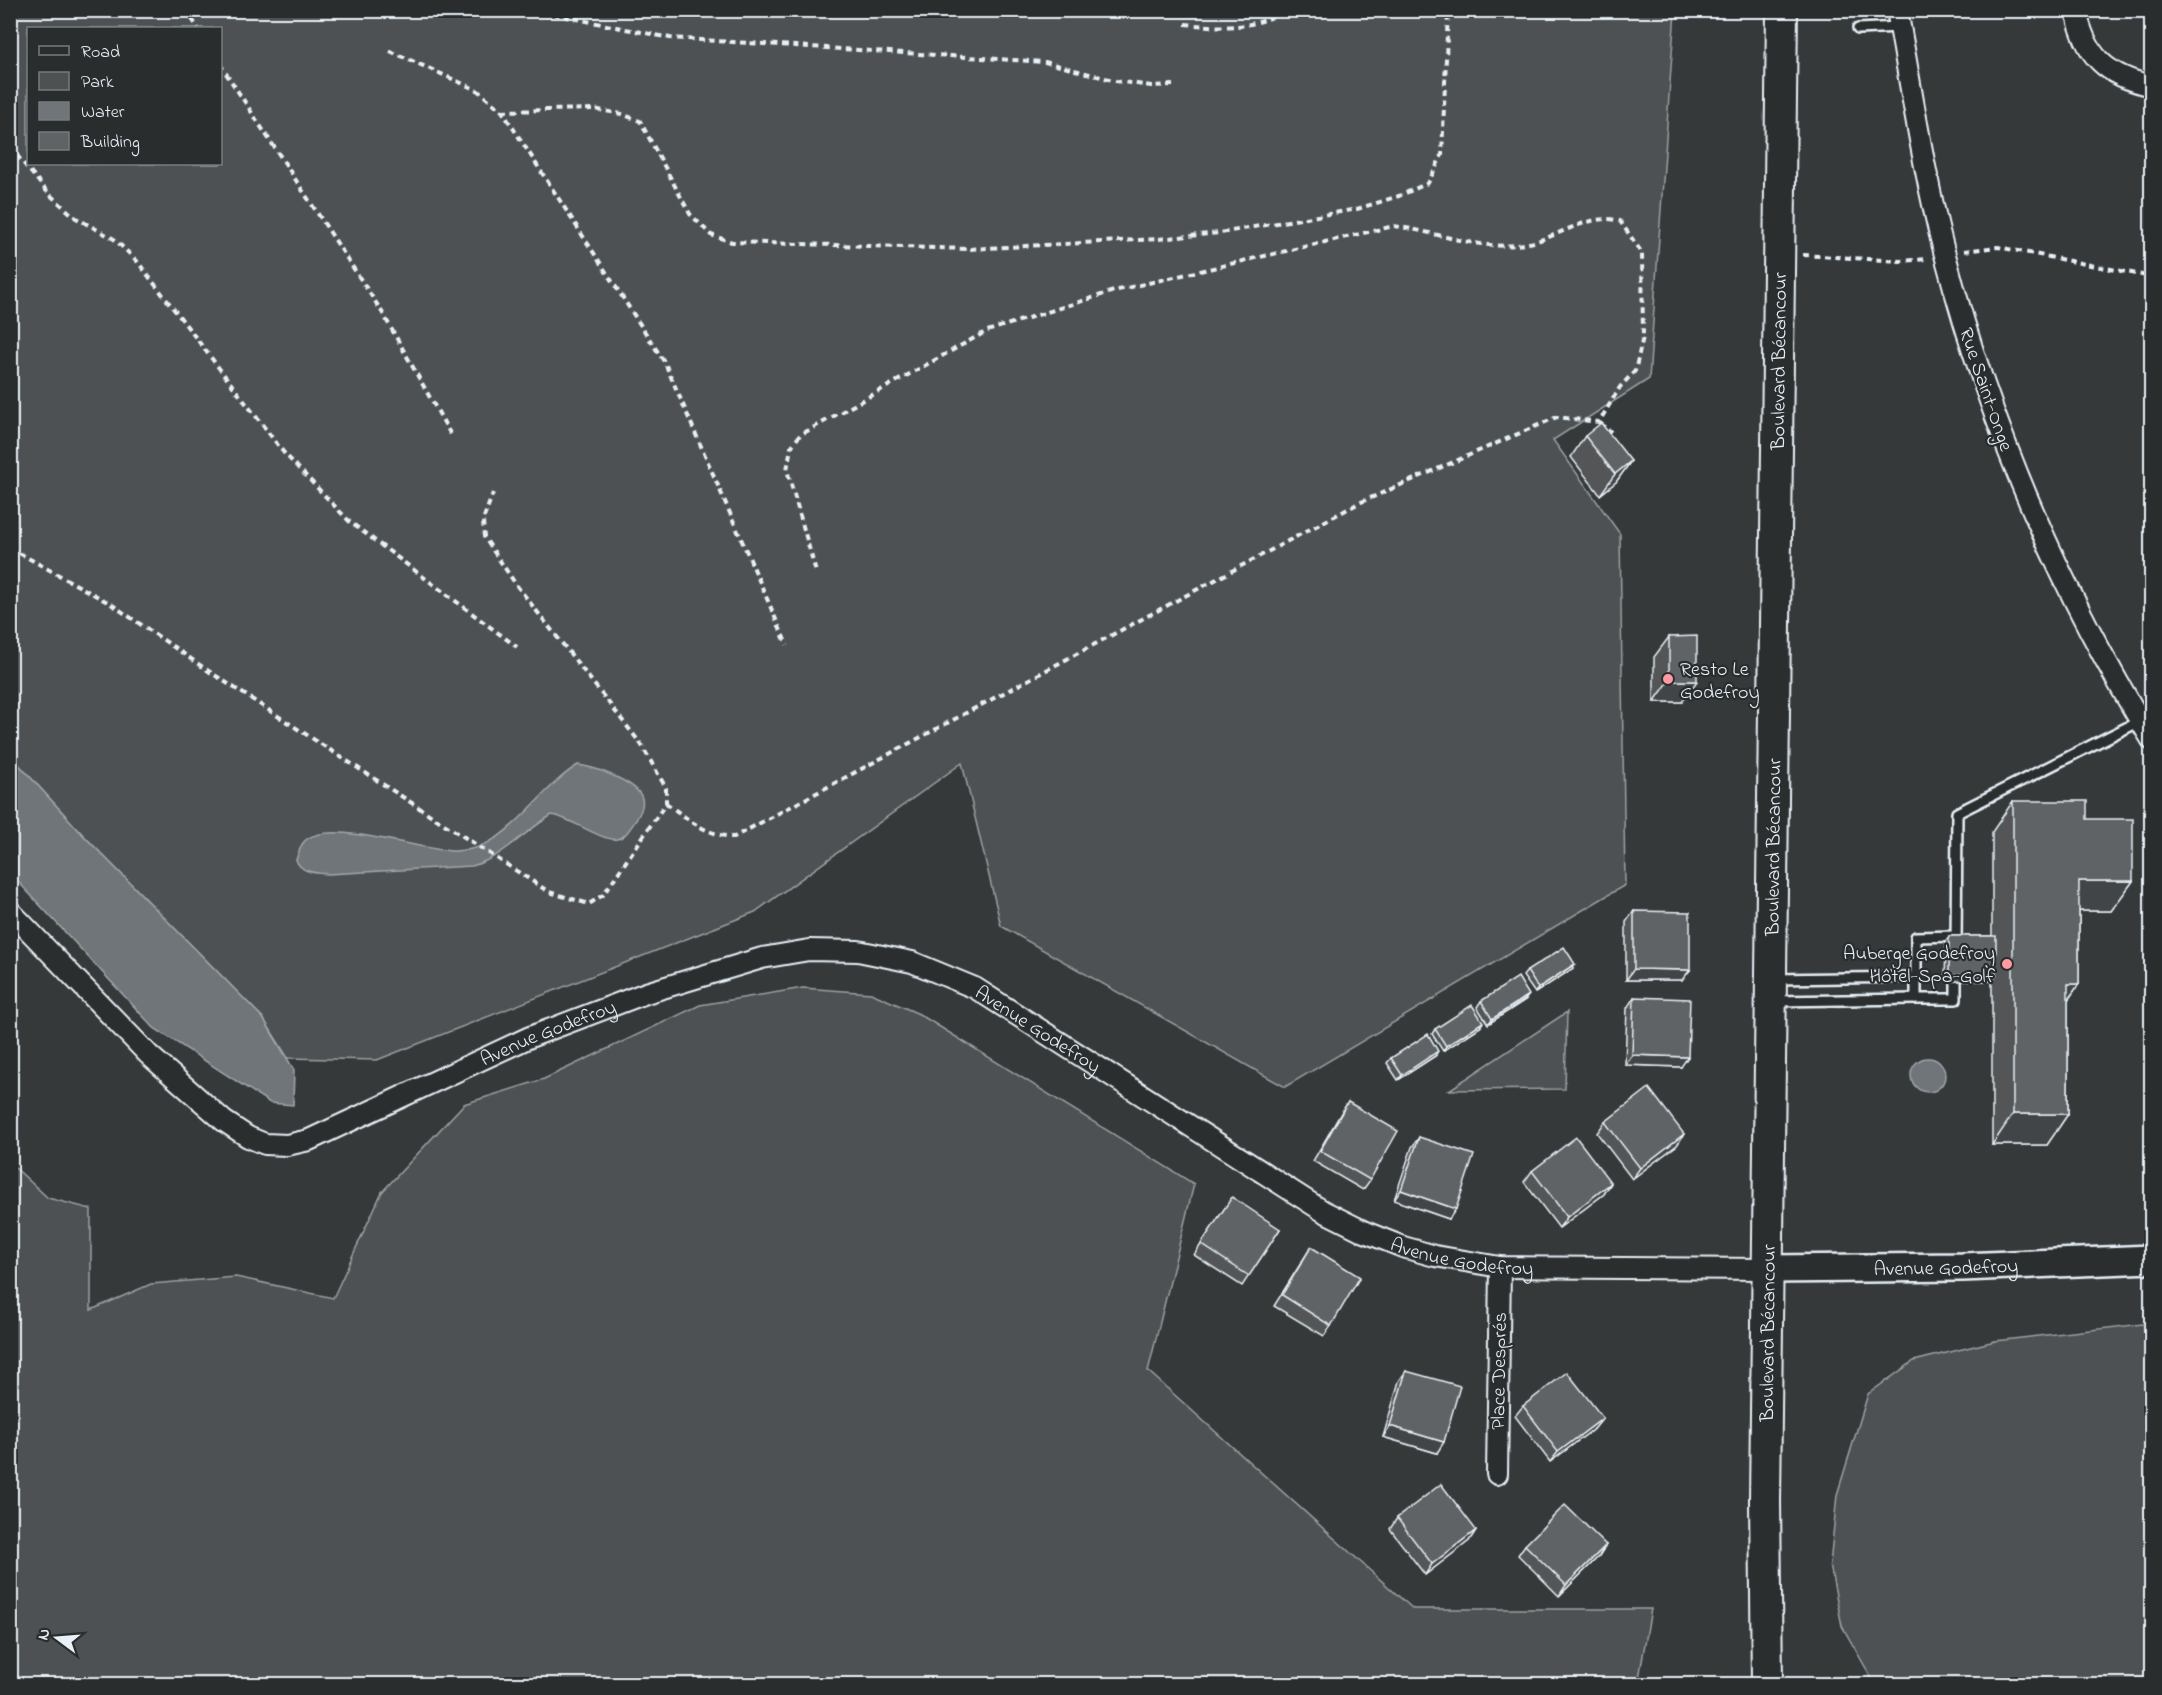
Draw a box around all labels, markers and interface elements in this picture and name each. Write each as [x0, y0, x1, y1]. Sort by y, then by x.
legend [27, 27, 222, 165]
text: Road [81, 40, 120, 66]
text: Park [81, 70, 114, 96]
text: Water [81, 100, 125, 126]
text: Building [80, 130, 140, 157]
street label: Boulevard Bécancour [1765, 271, 1796, 451]
street label: Rue Saint-Onge [1949, 324, 2019, 456]
place label: Resto Le Godefroy [1680, 656, 1760, 708]
marker: Resto Le Godefroy [1661, 672, 1675, 686]
street label: Boulevard Bécancour [1759, 757, 1790, 937]
place label: Auberge Godefroy Hôtel-Spa-Golf [1843, 940, 1996, 992]
marker: Auberge Godefroy Hôtel-Spa-Golf [2000, 957, 2014, 971]
street label: Avenue Godefroy [968, 979, 1106, 1082]
street label: Avenue Godefroy [476, 994, 621, 1075]
street label: Avenue Godefroy [1385, 1231, 1533, 1284]
street label: Boulevard Bécancour [1754, 1243, 1785, 1423]
street label: Avenue Godefroy [1874, 1253, 2019, 1285]
street label: Place Després [1485, 1312, 1516, 1430]
north arrow [27, 1608, 87, 1668]
text: N [31, 1626, 58, 1643]

